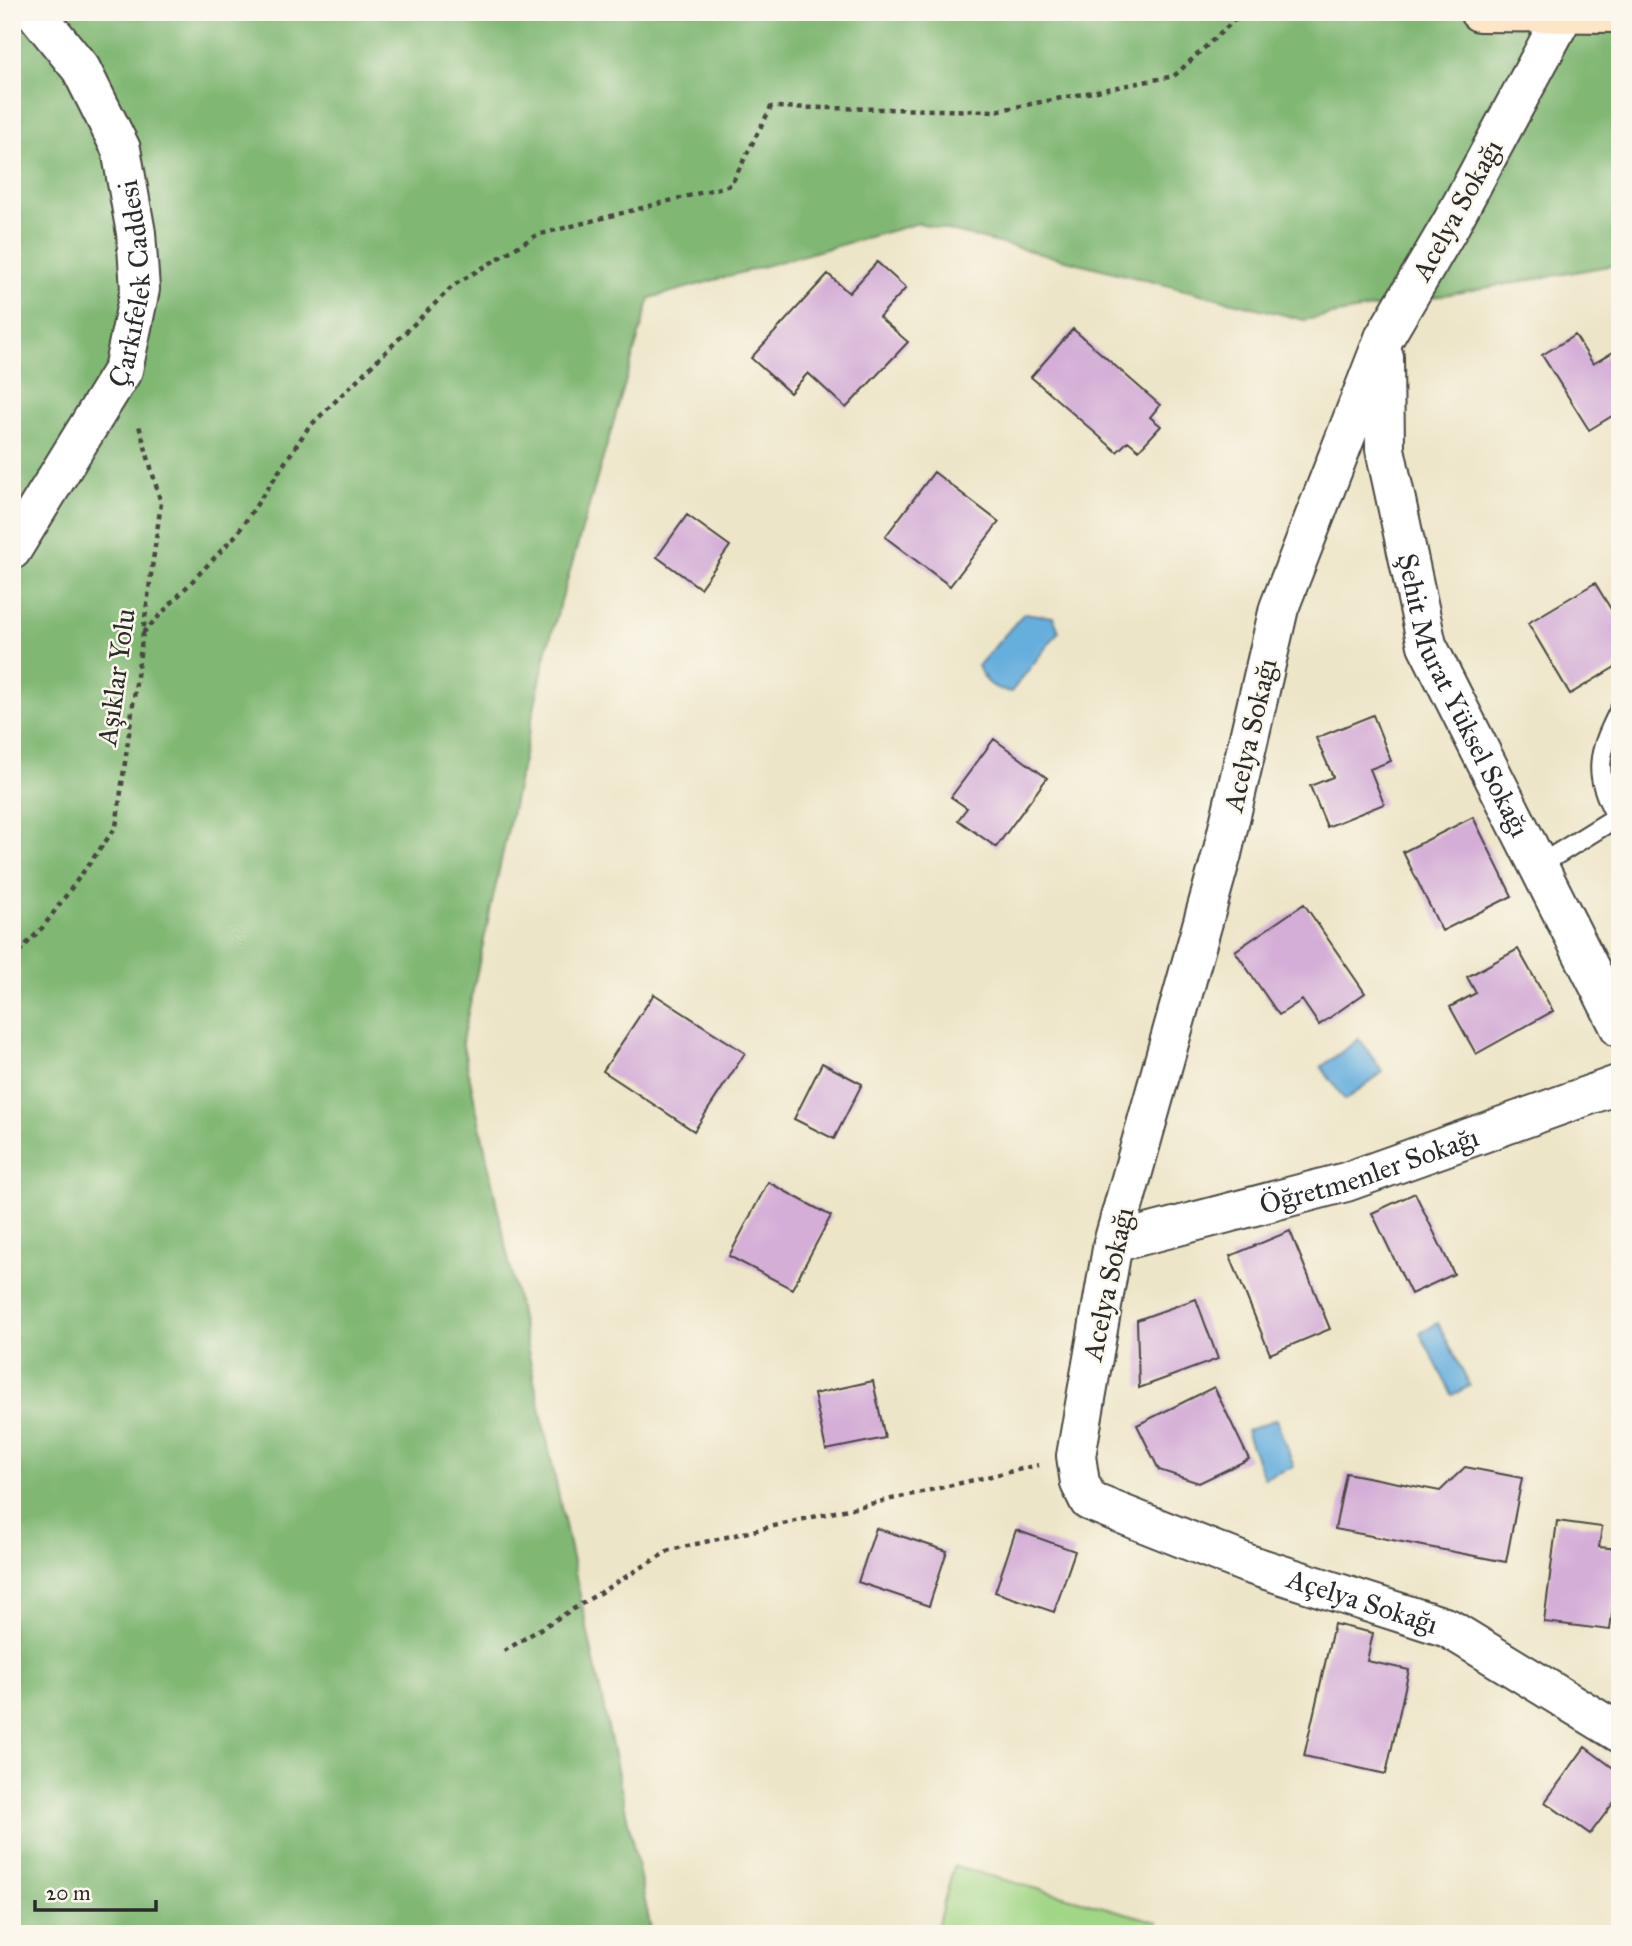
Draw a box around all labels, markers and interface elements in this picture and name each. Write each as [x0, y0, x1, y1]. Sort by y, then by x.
street label: Acelya Sokağı [1403, 133, 1510, 288]
street label: Çarkıfelek Caddesi [99, 177, 158, 394]
street label: Şehit Murat Yüksel Sokağı [1390, 550, 1538, 843]
street label: Aşıklar Yolu [89, 606, 143, 749]
street label: Acelya Sokağı [1215, 655, 1285, 816]
street label: Öğretmenler Sokağı [1256, 1119, 1483, 1221]
street label: Acelya Sokağı [1074, 1204, 1141, 1365]
street label: Açelya Sokağı [1282, 1560, 1443, 1641]
scale bar [35, 1869, 156, 1913]
text: 20 m [46, 1880, 91, 1906]

